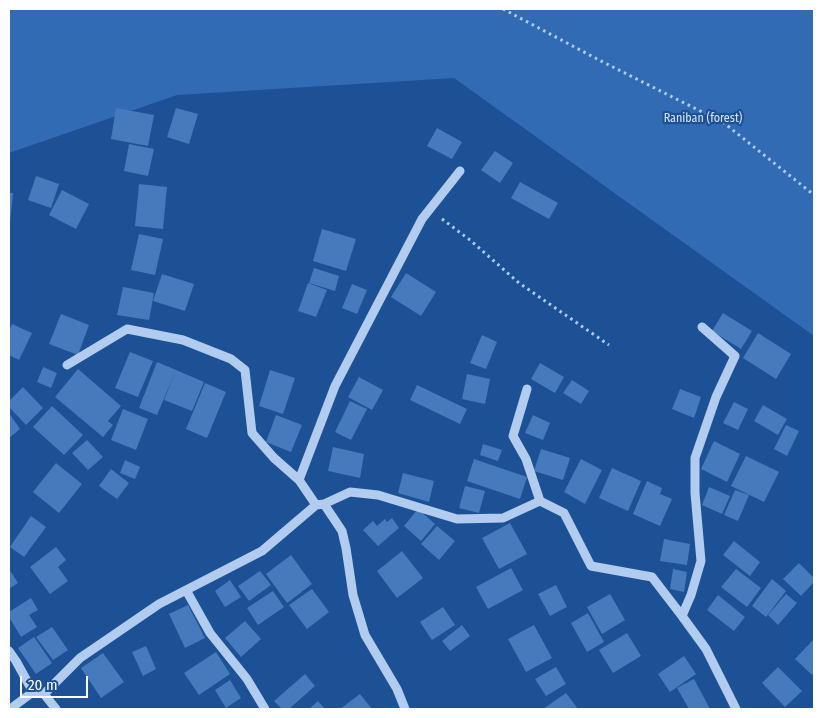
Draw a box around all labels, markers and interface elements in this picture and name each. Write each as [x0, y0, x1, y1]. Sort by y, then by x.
park label: Raniban (forest) [664, 112, 742, 126]
scale bar [22, 666, 90, 698]
text: 20 m [28, 676, 58, 694]

